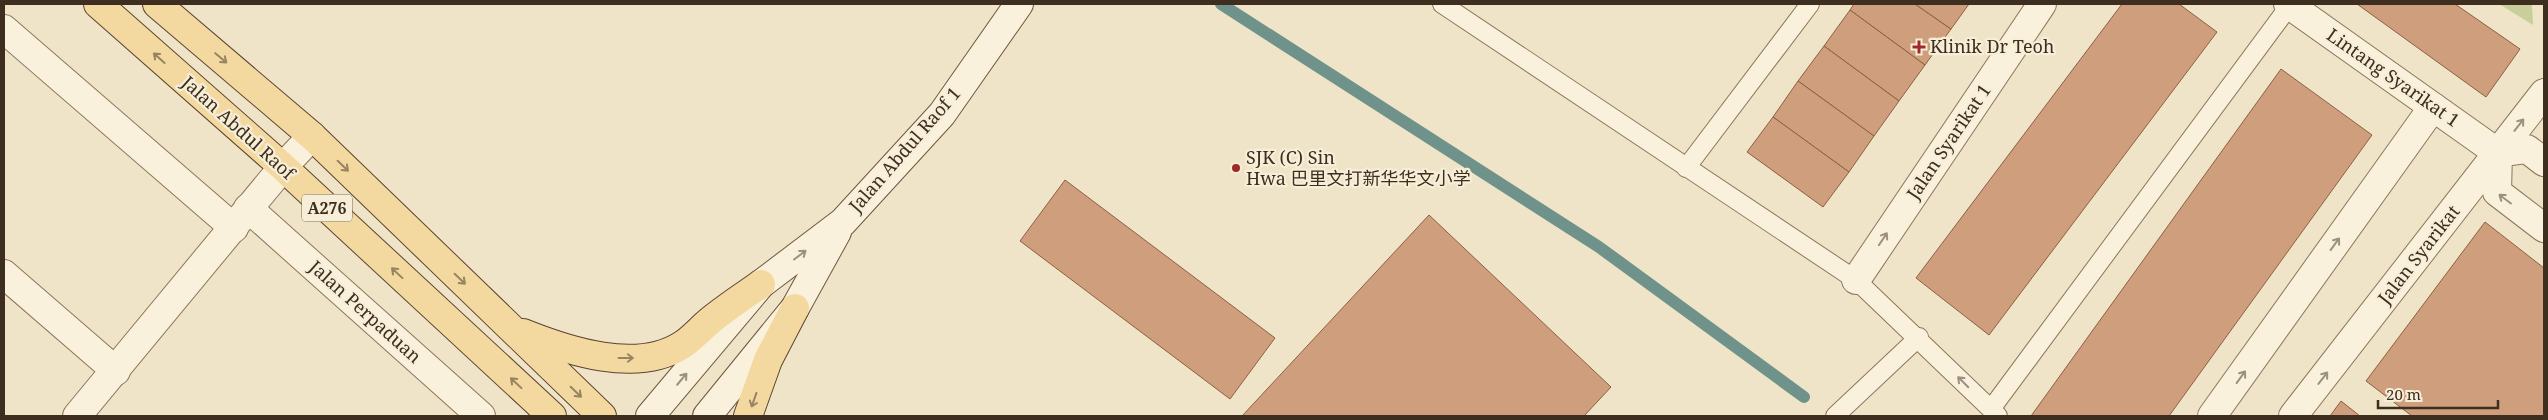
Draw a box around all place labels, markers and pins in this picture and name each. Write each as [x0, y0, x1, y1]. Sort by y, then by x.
place label: Klinik Dr Teoh [1930, 34, 2054, 58]
marker: Klinik Dr Teoh [1912, 40, 1926, 54]
place label: SJK (C) Sin Hwa 巴里文打新华华文小学 [1246, 145, 1471, 190]
marker: SJK (C) Sin Hwa 巴里文打新华华文小学 [1230, 162, 1242, 174]

